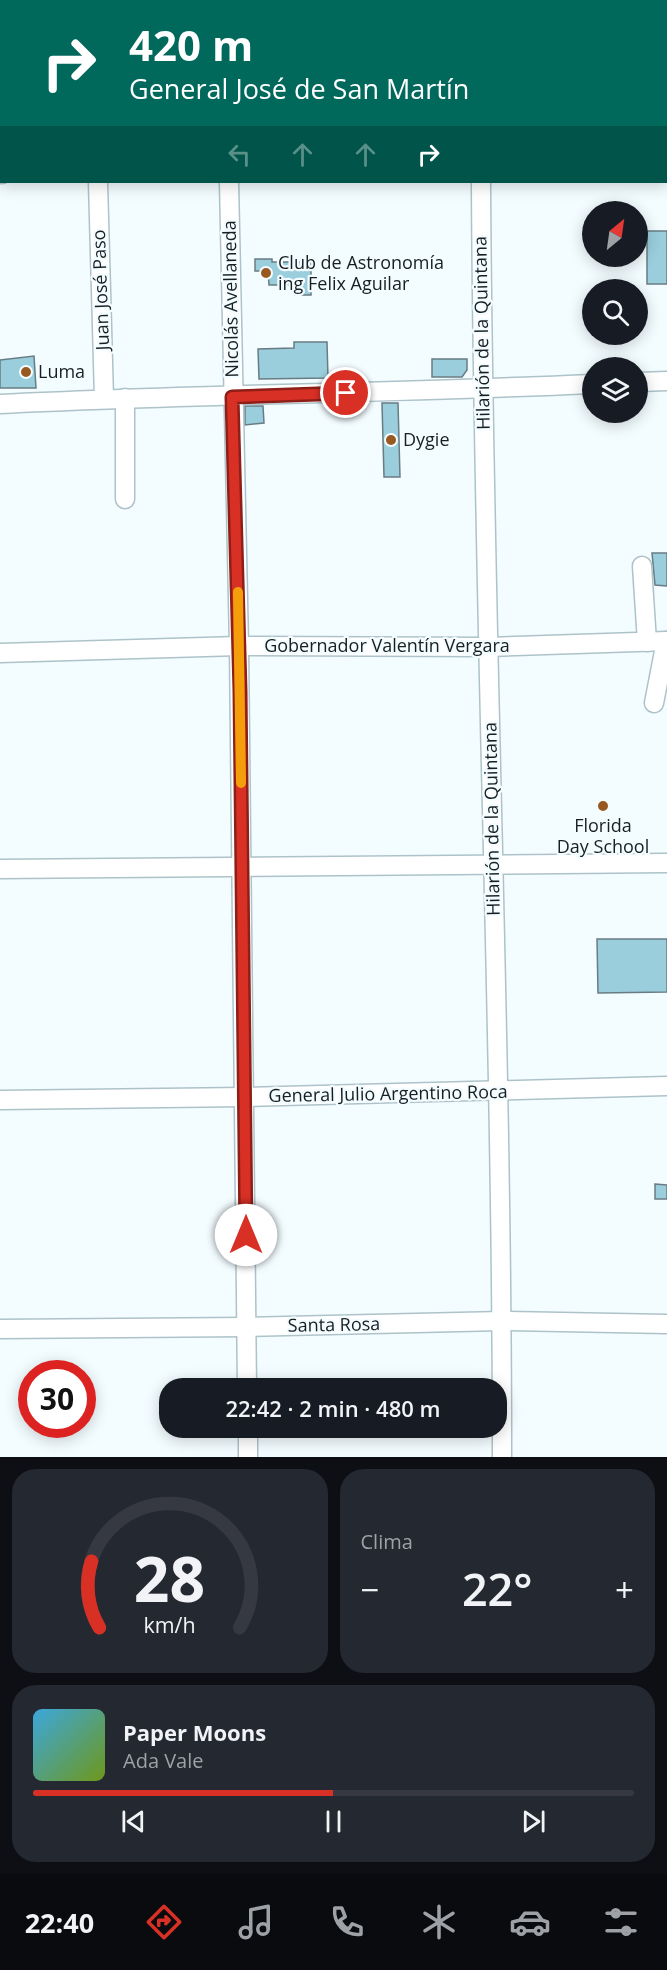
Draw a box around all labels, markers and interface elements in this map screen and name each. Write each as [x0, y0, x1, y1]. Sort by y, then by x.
text: 420 m [129, 16, 253, 73]
icon: right [30, 24, 108, 102]
text: General José de San Martín [129, 70, 469, 107]
icon: left [223, 138, 256, 171]
icon: ahead [286, 138, 319, 171]
icon: ahead [349, 138, 382, 171]
icon: right [412, 138, 445, 171]
north arrow [582, 201, 648, 267]
map controls [582, 201, 648, 423]
street label: Nicolás Avellaneda [217, 220, 243, 378]
street label: Juan José Paso [86, 229, 114, 353]
street label: Hilarión de la Quintana [467, 236, 495, 430]
place label: Club de Astronomía ing Felix Aguilar [278, 250, 444, 295]
marker: Club de Astronomía ing Felix Aguilar [259, 266, 273, 280]
button: search [582, 279, 648, 345]
button: layers [582, 357, 648, 423]
place label: Luma [38, 359, 85, 383]
marker: Luma [19, 365, 33, 379]
pin [320, 367, 371, 418]
icon: arrive [329, 376, 362, 409]
place label: Dygie [403, 427, 450, 451]
marker: Dygie [384, 433, 398, 447]
street label: Gobernador Valentín Vergara [264, 633, 510, 657]
street label: Hilarión de la Quintana [477, 722, 505, 916]
marker: Florida Day School [596, 799, 610, 813]
place label: Florida Day School [557, 813, 649, 858]
street label: General Julio Argentino Roca [268, 1079, 508, 1107]
position arrow [214, 1203, 278, 1267]
street label: Santa Rosa [288, 1311, 380, 1337]
speed limit sign: 30 [18, 1360, 96, 1438]
text: 22:42 · 2 min · 480 m [225, 1393, 441, 1423]
text: Clima [361, 1528, 413, 1555]
text: 28 [134, 1535, 205, 1620]
text: 22° [462, 1558, 533, 1619]
text: − [361, 1567, 379, 1612]
text: + [615, 1567, 634, 1612]
text: km/h [144, 1610, 196, 1639]
text: Paper Moons [123, 1717, 266, 1747]
text: Ada Vale [123, 1747, 204, 1774]
icon: previous [117, 1805, 150, 1838]
icon: pause [317, 1805, 350, 1838]
icon: next [517, 1805, 550, 1838]
icon: directions [143, 1901, 185, 1943]
icon: music [235, 1901, 277, 1943]
icon: phone [326, 1901, 368, 1943]
icon: climate [418, 1901, 460, 1943]
icon: car [509, 1901, 551, 1943]
icon: filters [600, 1901, 642, 1943]
text: 22:40 [25, 1904, 94, 1941]

